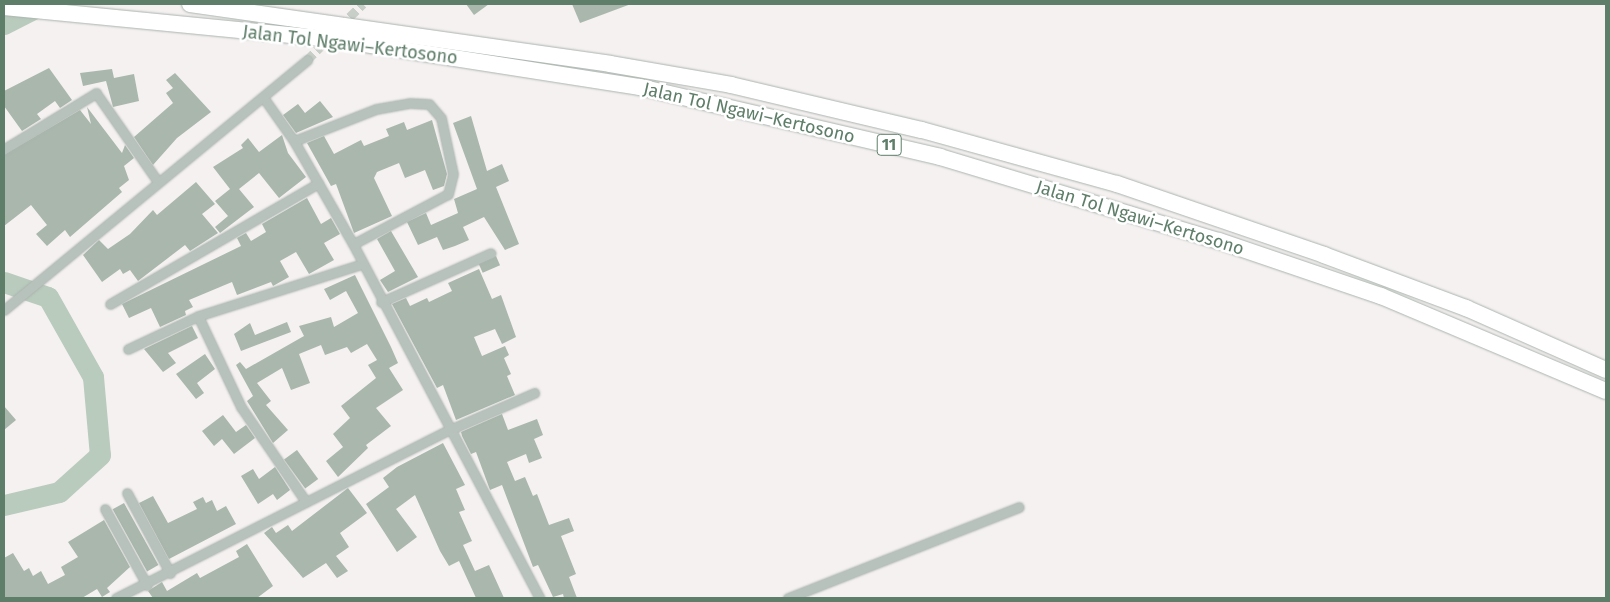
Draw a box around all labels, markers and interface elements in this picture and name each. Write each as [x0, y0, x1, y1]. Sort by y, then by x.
street label: Jalan Tol Ngawi–Kertosono [241, 21, 459, 69]
street label: Jalan Tol Ngawi–Kertosono [641, 78, 857, 148]
road number: 11 [876, 132, 902, 158]
street label: Jalan Tol Ngawi–Kertosono [1033, 176, 1247, 260]

